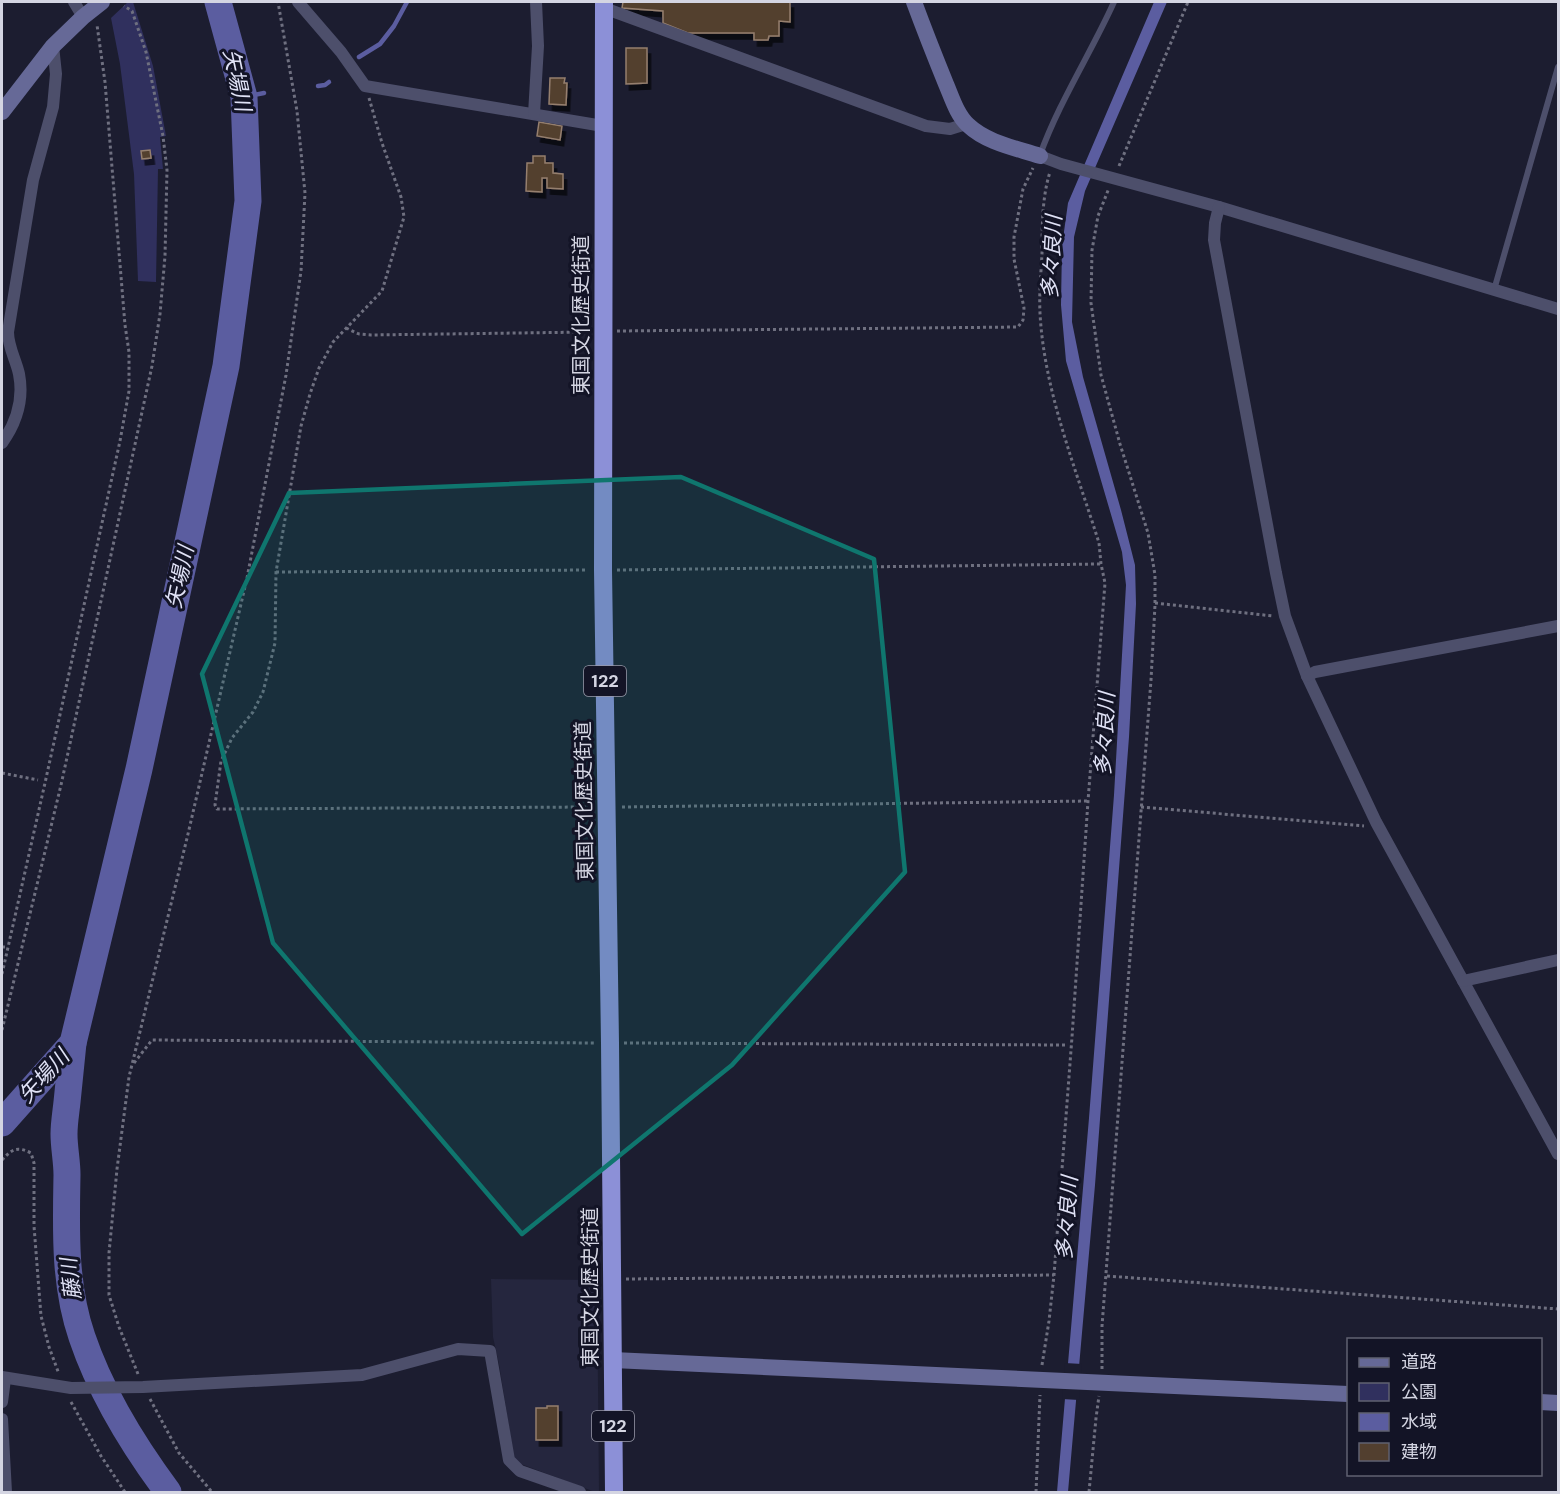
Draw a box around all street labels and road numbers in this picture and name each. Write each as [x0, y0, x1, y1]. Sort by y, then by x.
street label: 東国文化歴史街道 [568, 235, 594, 395]
road number: 122 [584, 666, 626, 696]
street label: 東国文化歴史街道 [570, 721, 598, 881]
street label: 東国文化歴史街道 [577, 1207, 603, 1367]
road number: 122 [592, 1411, 634, 1441]

